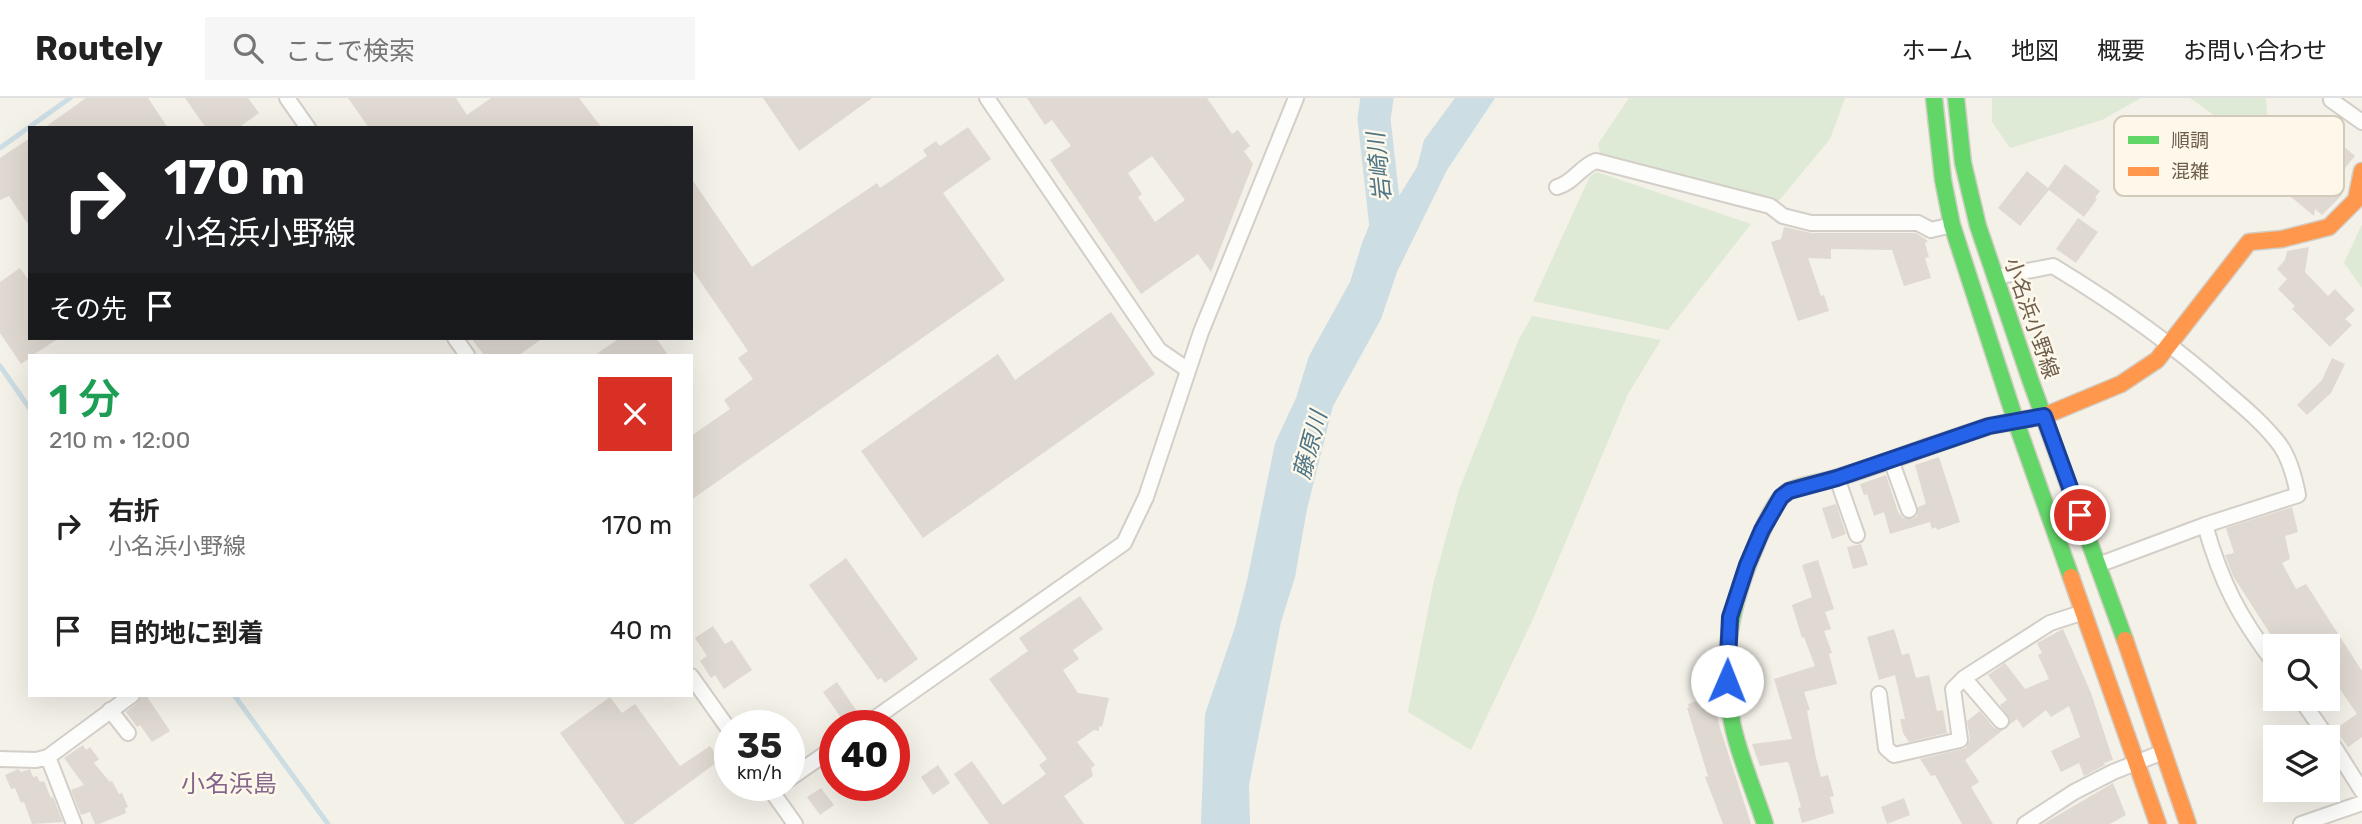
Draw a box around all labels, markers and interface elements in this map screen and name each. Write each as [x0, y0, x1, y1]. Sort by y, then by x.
search box [205, 17, 695, 80]
text: Routely [35, 29, 163, 68]
icon: search [229, 29, 267, 67]
text: ここで検索 [285, 36, 415, 67]
text: ホーム [1902, 37, 1973, 65]
text: 地図 [2011, 37, 2059, 65]
text: 概要 [2097, 37, 2145, 65]
text: お問い合わせ [2183, 37, 2327, 65]
legend [2114, 116, 2344, 196]
water label: 岩崎川 [1361, 128, 1397, 203]
text: 順調 [2171, 129, 2209, 152]
text: 170 m [164, 148, 305, 206]
icon: right [49, 154, 140, 245]
text: 混雑 [2171, 160, 2209, 183]
text: 小名浜小野線 [164, 214, 356, 252]
street label: 小名浜小野線 [2000, 254, 2064, 382]
icon: arrive [141, 287, 179, 325]
text: その先 [49, 294, 127, 325]
text: 1 分 [49, 375, 120, 425]
button: close [598, 377, 672, 451]
water label: 藤原川 [1288, 405, 1333, 482]
text: 210 m · 12:00 [49, 426, 190, 454]
pin [2050, 485, 2110, 545]
text: 右折 [108, 496, 160, 527]
icon: arrive [2061, 496, 2099, 534]
icon: right [49, 507, 87, 545]
text: 170 m [602, 510, 672, 541]
text: 小名浜小野線 [108, 532, 246, 560]
icon: arrive [49, 612, 87, 650]
text: 40 m [610, 615, 672, 646]
text: 目的地に到着 [108, 618, 264, 649]
map controls [2263, 634, 2340, 802]
button: search [2263, 634, 2340, 711]
position arrow [1690, 644, 1764, 718]
speed limit sign: 40 [819, 710, 910, 801]
text: 35 [737, 725, 782, 767]
button: layers [2263, 725, 2340, 802]
text: km/h [737, 762, 782, 784]
district label: 小名浜島 [181, 770, 277, 798]

